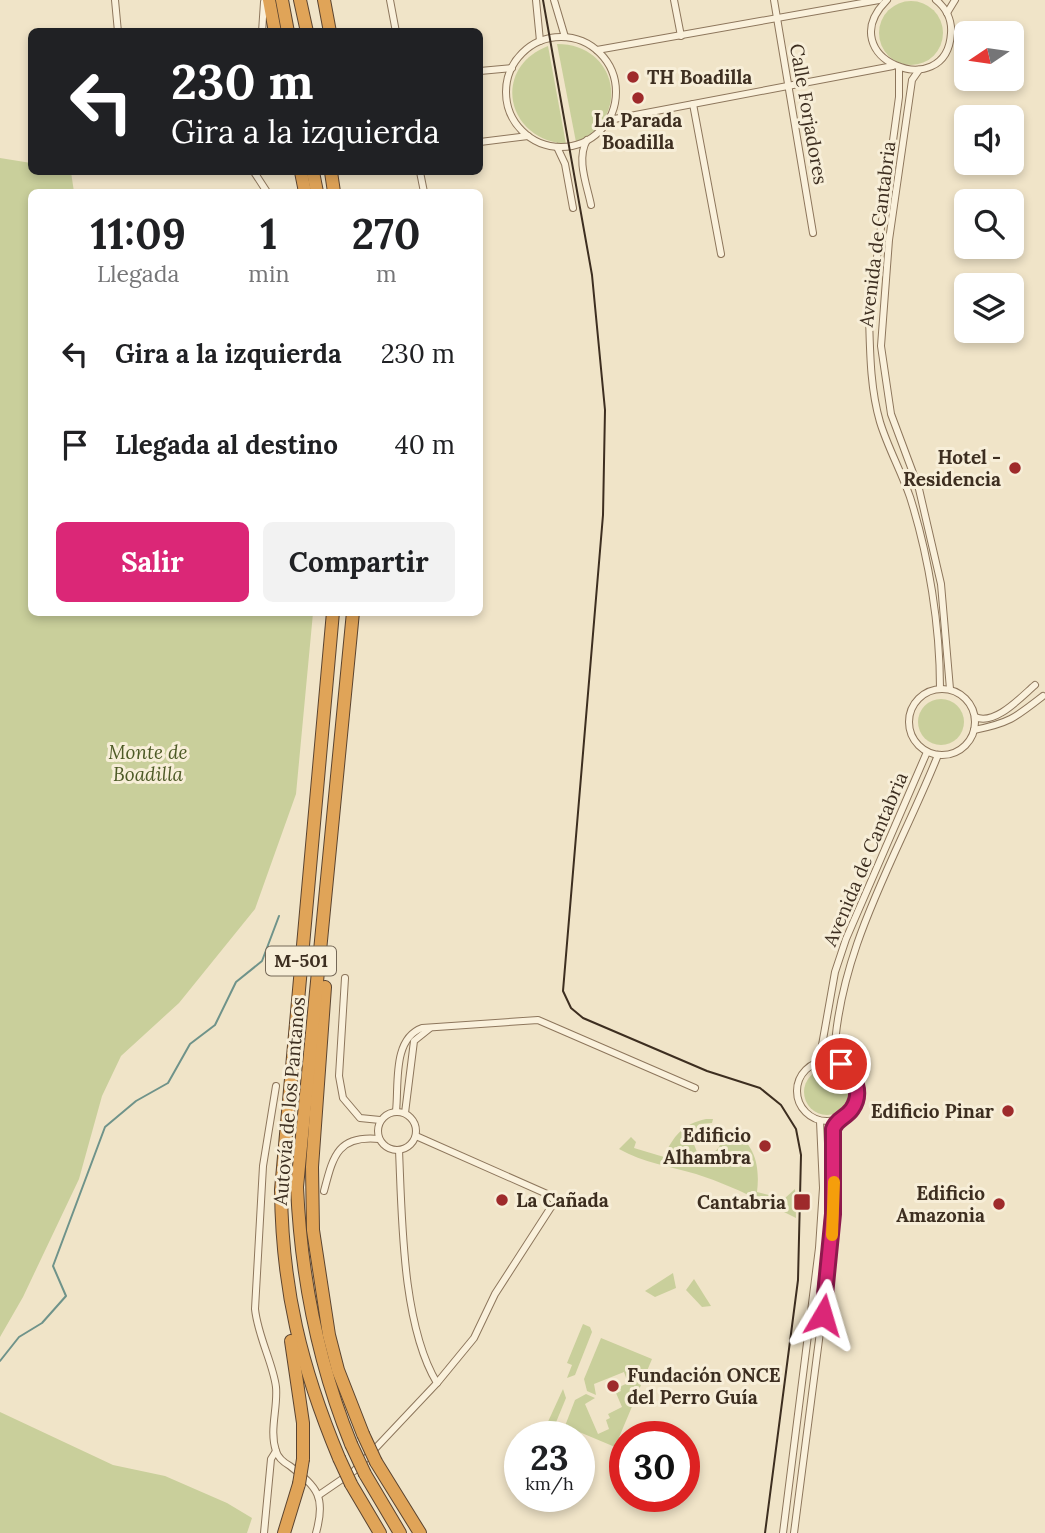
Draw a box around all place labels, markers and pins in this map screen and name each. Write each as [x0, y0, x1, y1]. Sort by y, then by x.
place label: TH Boadilla [647, 65, 752, 89]
marker: TH Boadilla [625, 69, 641, 85]
marker: La Parada Boadilla [630, 90, 646, 106]
place label: La Parada Boadilla [594, 108, 682, 154]
place label: Hotel - Residencia [903, 445, 1001, 491]
marker: Hotel - Residencia [1007, 460, 1023, 476]
pin [811, 1034, 871, 1094]
place label: Edificio Pinar [871, 1099, 994, 1123]
marker: Edificio Pinar [1000, 1103, 1016, 1119]
place label: Edificio Alhambra [663, 1123, 751, 1169]
marker: Edificio Alhambra [757, 1138, 773, 1154]
place label: Edificio Amazonia [896, 1181, 985, 1227]
place label: La Cañada [516, 1188, 609, 1212]
place label: Cantabria [697, 1190, 786, 1214]
marker: La Cañada [494, 1192, 510, 1208]
marker: Cantabria [792, 1192, 812, 1212]
marker: Edificio Amazonia [991, 1196, 1007, 1212]
place label: Fundación ONCE del Perro Guía [627, 1363, 781, 1409]
marker: Fundación ONCE del Perro Guía [605, 1378, 621, 1394]

